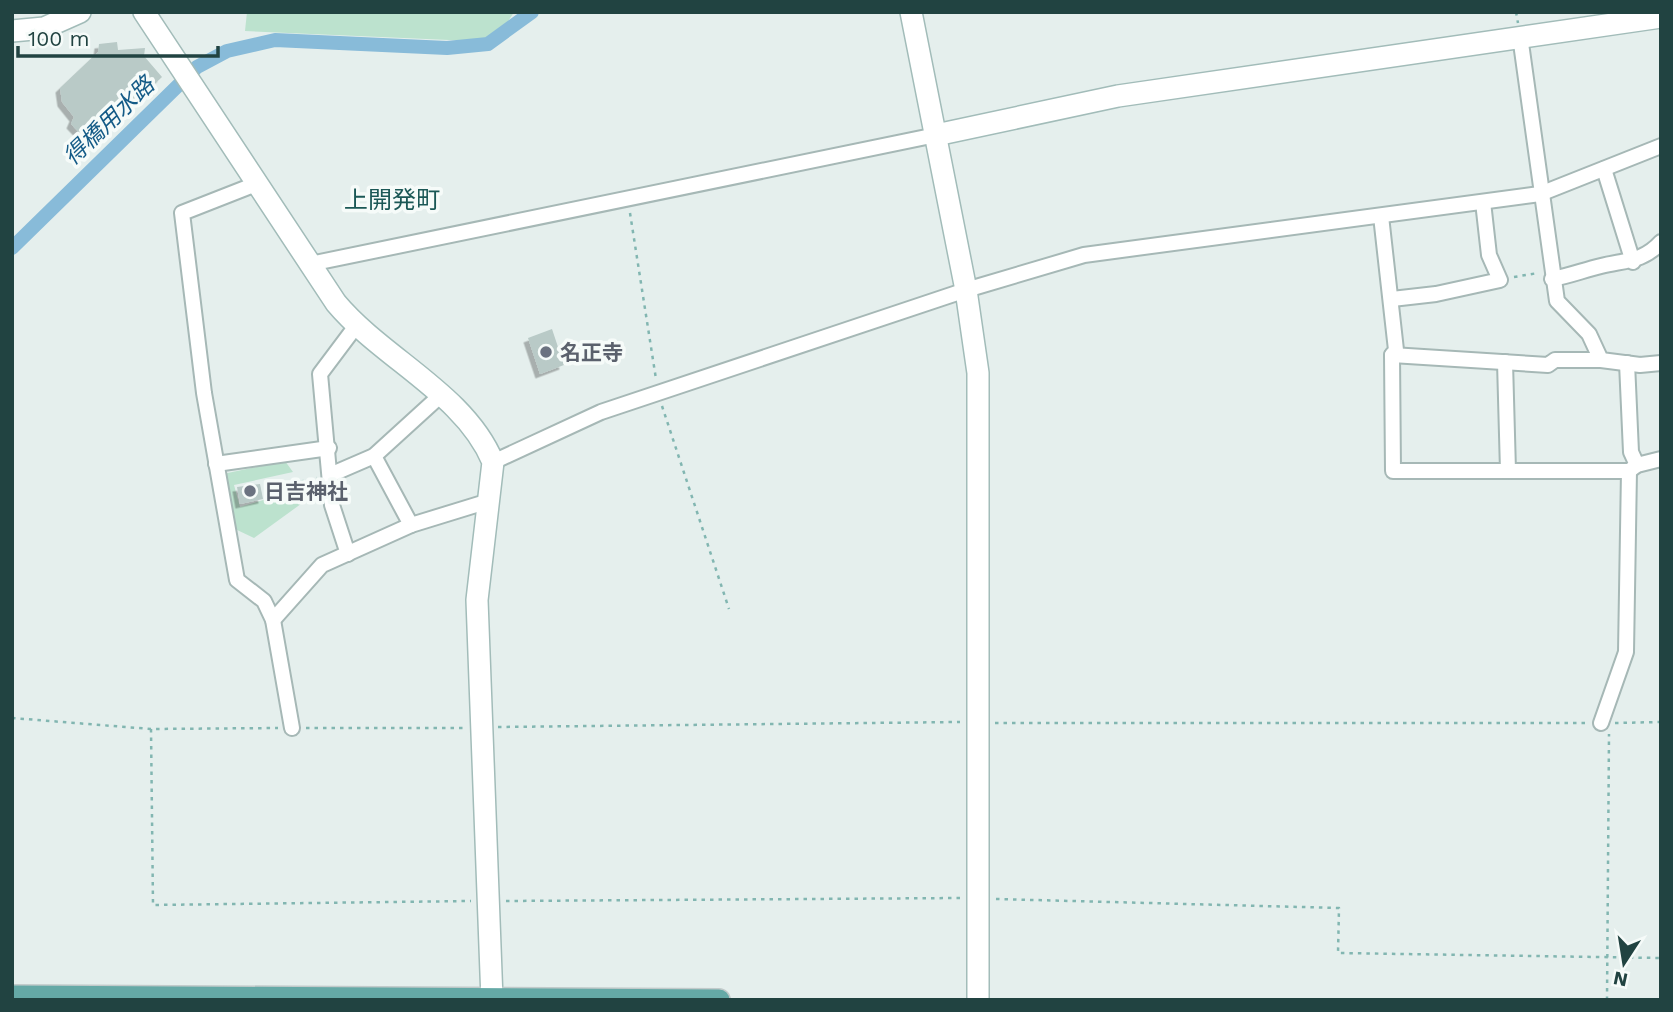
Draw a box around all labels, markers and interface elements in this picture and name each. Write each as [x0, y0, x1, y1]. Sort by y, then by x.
scale bar [18, 14, 217, 58]
text: 100 m [28, 26, 90, 51]
water label: 得橋用水路 [58, 70, 161, 171]
district label: 上開発町 [344, 186, 440, 214]
place label: 名正寺 [560, 340, 623, 365]
marker: 名正寺 [538, 344, 554, 360]
place label: 日吉神社 [264, 479, 348, 504]
marker: 日吉神社 [242, 483, 258, 499]
north arrow [1589, 928, 1659, 998]
text: N [1611, 966, 1630, 992]

